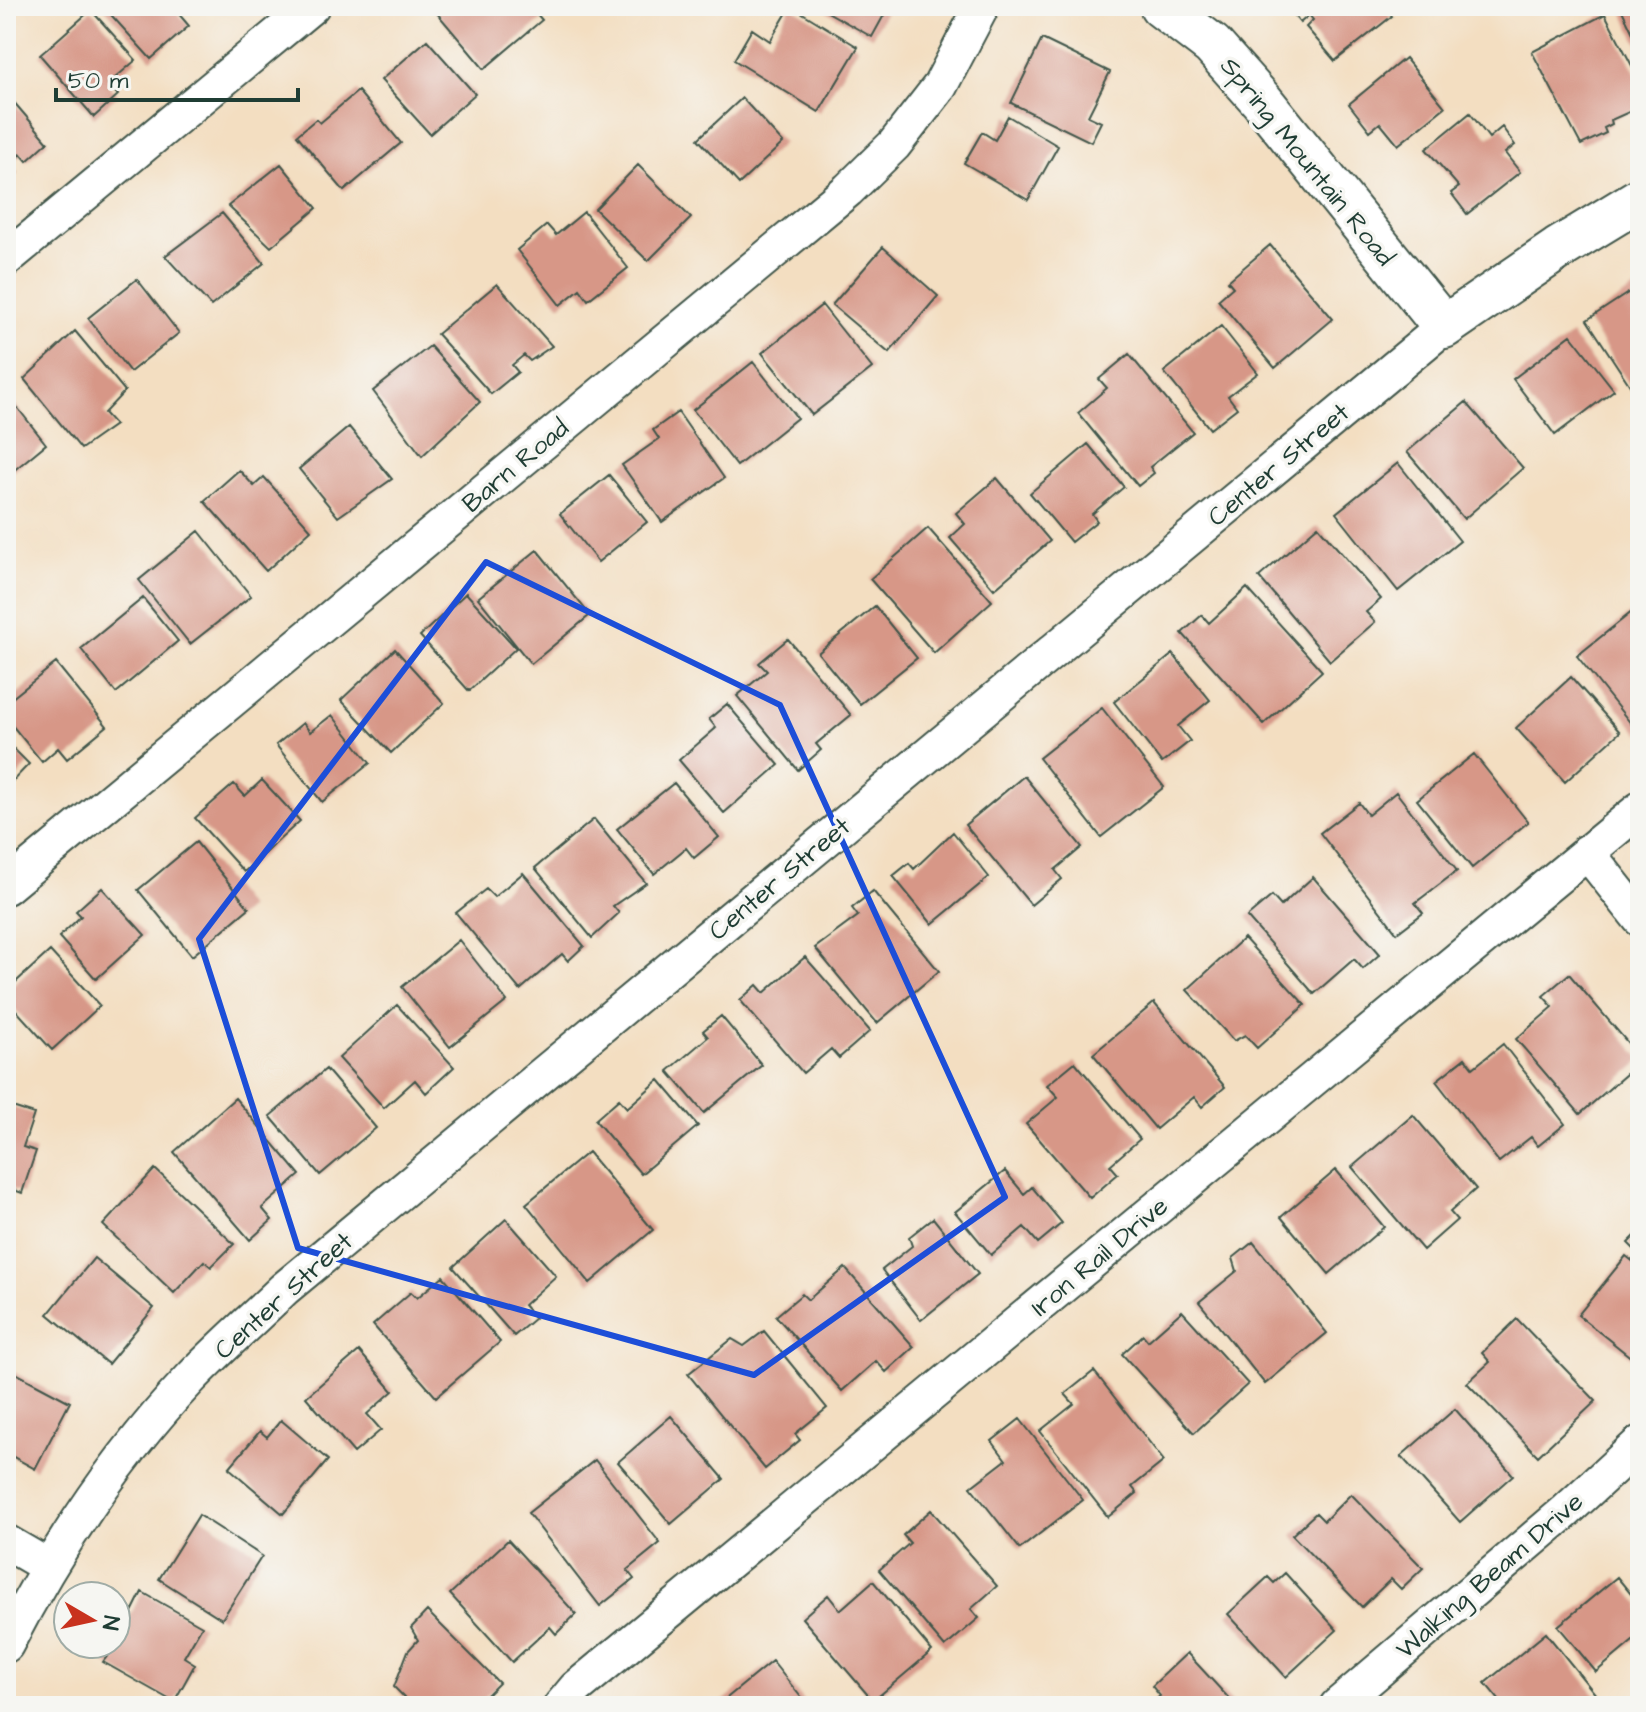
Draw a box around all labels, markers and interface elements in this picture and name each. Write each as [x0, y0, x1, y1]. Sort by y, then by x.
street label: Spring Mountain Road [1210, 49, 1403, 275]
scale bar [56, 52, 298, 102]
text: 50 m [68, 64, 129, 98]
street label: Center Street [1200, 394, 1358, 535]
street label: Barn Road [455, 410, 577, 521]
street label: Center Street [701, 808, 859, 949]
street label: Iron Rail Drive [1023, 1189, 1176, 1325]
street label: Center Street [207, 1223, 361, 1368]
street label: Walking Beam Drive [1388, 1484, 1592, 1669]
north arrow [52, 1580, 132, 1660]
text: N [94, 1614, 127, 1632]

